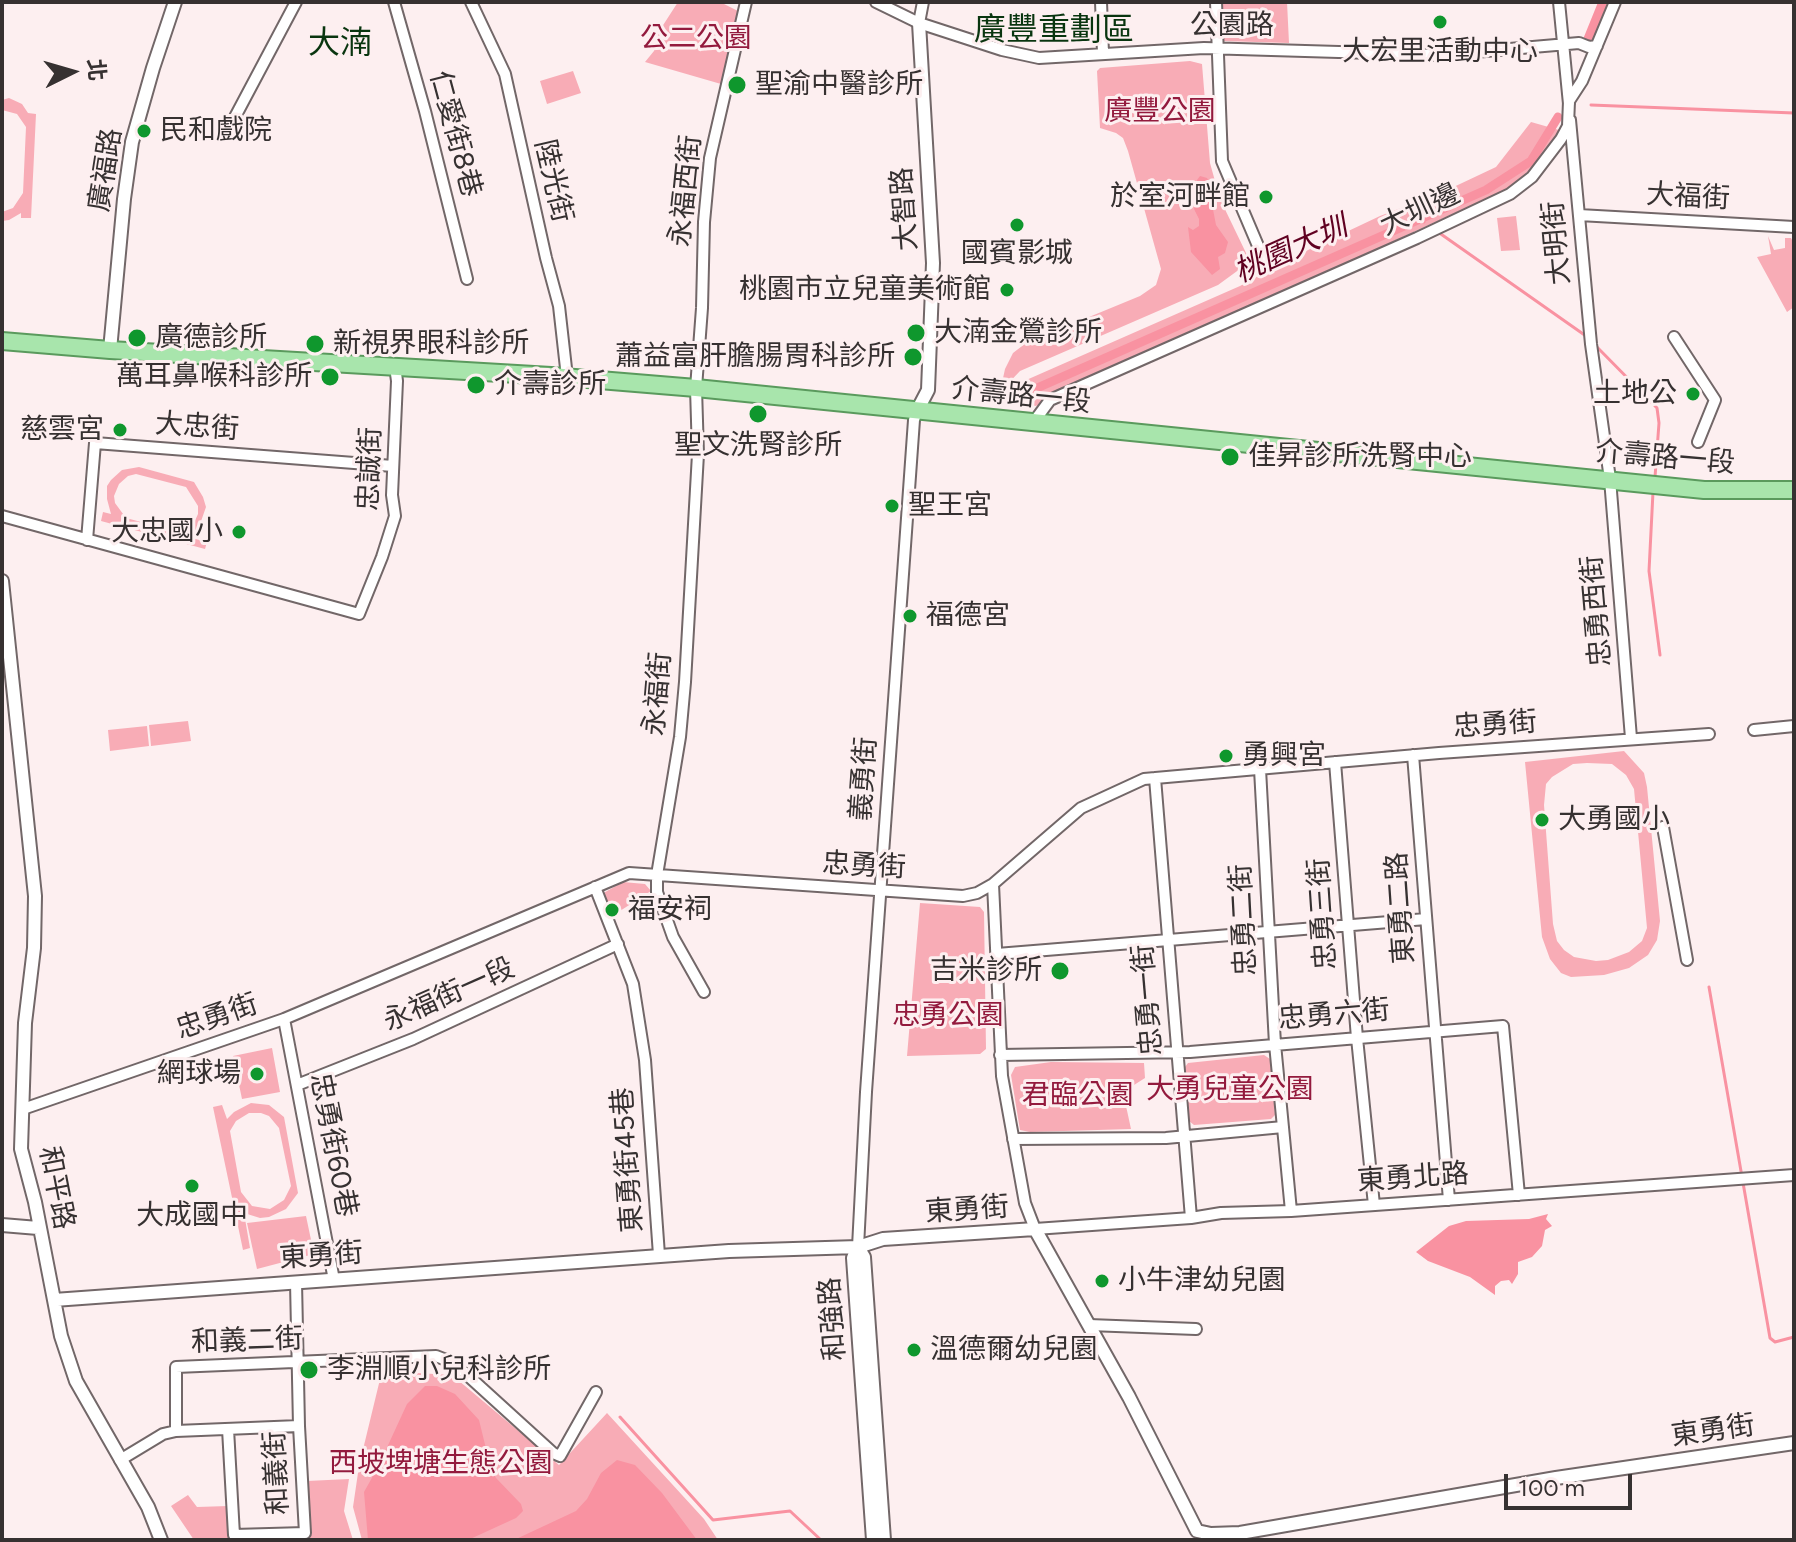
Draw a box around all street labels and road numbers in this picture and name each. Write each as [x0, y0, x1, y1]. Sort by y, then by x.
street label: 公園路 [1190, 9, 1274, 43]
street label: 仁愛街8巷 [422, 67, 488, 201]
street label: 廣福路 [83, 126, 129, 214]
street label: 永福西街 [663, 134, 709, 248]
street label: 陸光街 [527, 136, 579, 226]
street label: 大智路 [885, 166, 925, 252]
street label: 大圳邊 [1375, 177, 1465, 243]
street label: 大福街 [1645, 178, 1731, 216]
street label: 大明街 [1537, 200, 1577, 286]
street label: 介壽路一段 [950, 372, 1092, 420]
street label: 大忠街 [154, 407, 240, 447]
street label: 忠誠街 [352, 426, 388, 512]
street label: 介壽路一段 [1594, 435, 1736, 481]
street label: 忠勇西街 [1575, 554, 1619, 668]
street label: 永福街 [638, 651, 678, 737]
street label: 忠勇街 [1452, 705, 1538, 745]
street label: 義勇街 [844, 736, 884, 822]
street label: 忠勇街 [821, 847, 907, 885]
street label: 東勇二路 [1380, 851, 1422, 965]
street label: 忠勇三街 [1302, 857, 1344, 971]
street label: 忠勇二街 [1224, 863, 1264, 977]
street label: 忠勇一街 [1126, 943, 1170, 1057]
street label: 永福街一段 [378, 951, 520, 1039]
street label: 忠勇街 [172, 987, 262, 1047]
street label: 忠勇六街 [1277, 993, 1391, 1037]
street label: 忠勇街60巷 [303, 1070, 363, 1220]
street label: 東勇街45巷 [606, 1086, 650, 1234]
street label: 和平路 [31, 1144, 81, 1232]
street label: 東勇北路 [1356, 1157, 1470, 1199]
street label: 東勇街 [924, 1190, 1010, 1230]
street label: 東勇街 [278, 1236, 364, 1276]
street label: 和強路 [813, 1276, 853, 1362]
street label: 和義二街 [190, 1322, 304, 1360]
street label: 東勇街 [1669, 1409, 1757, 1453]
street label: 和義街 [258, 1430, 296, 1516]

